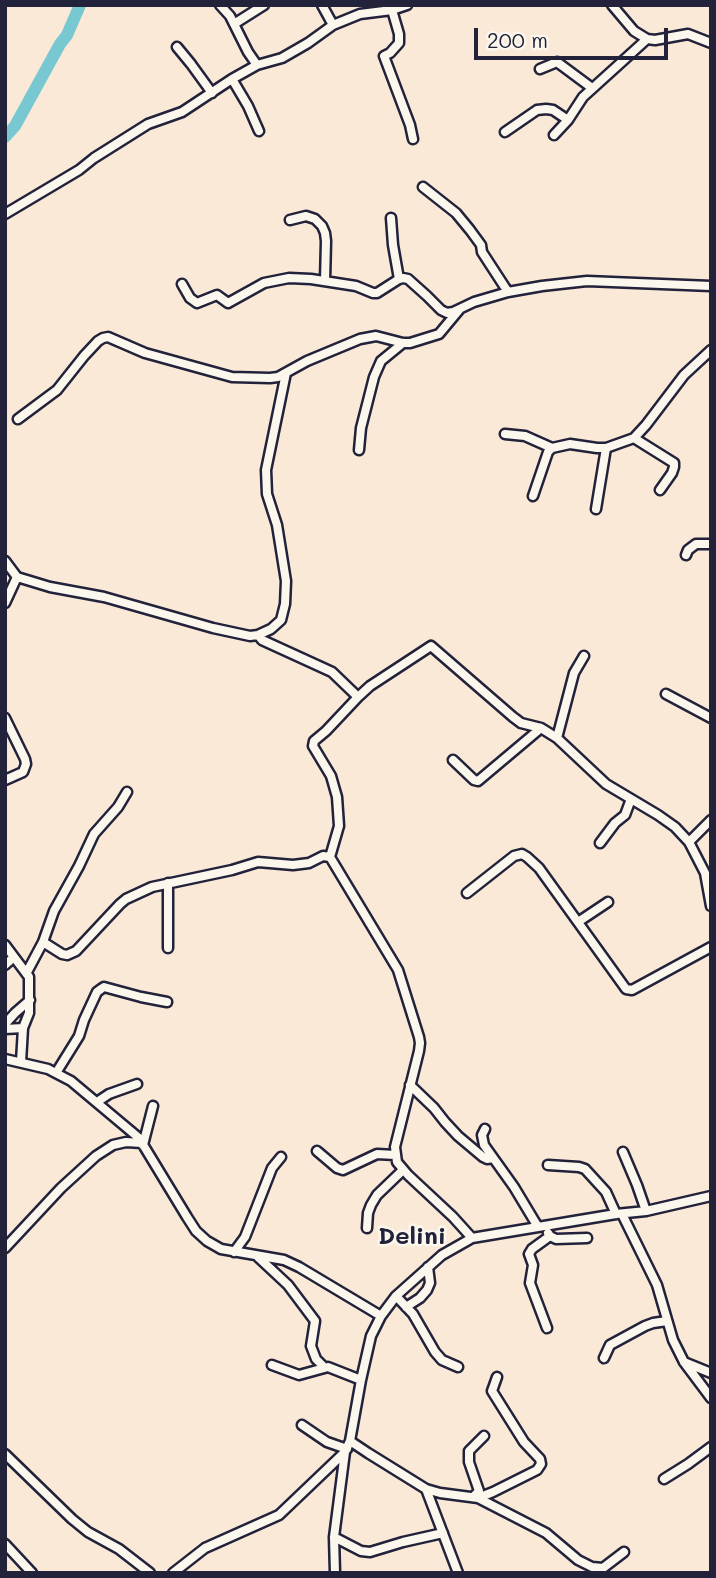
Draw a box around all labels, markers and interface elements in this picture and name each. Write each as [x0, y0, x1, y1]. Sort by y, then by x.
scale bar [478, 14, 672, 58]
text: 200 m [487, 26, 548, 53]
district label: Delini [378, 1223, 446, 1251]

